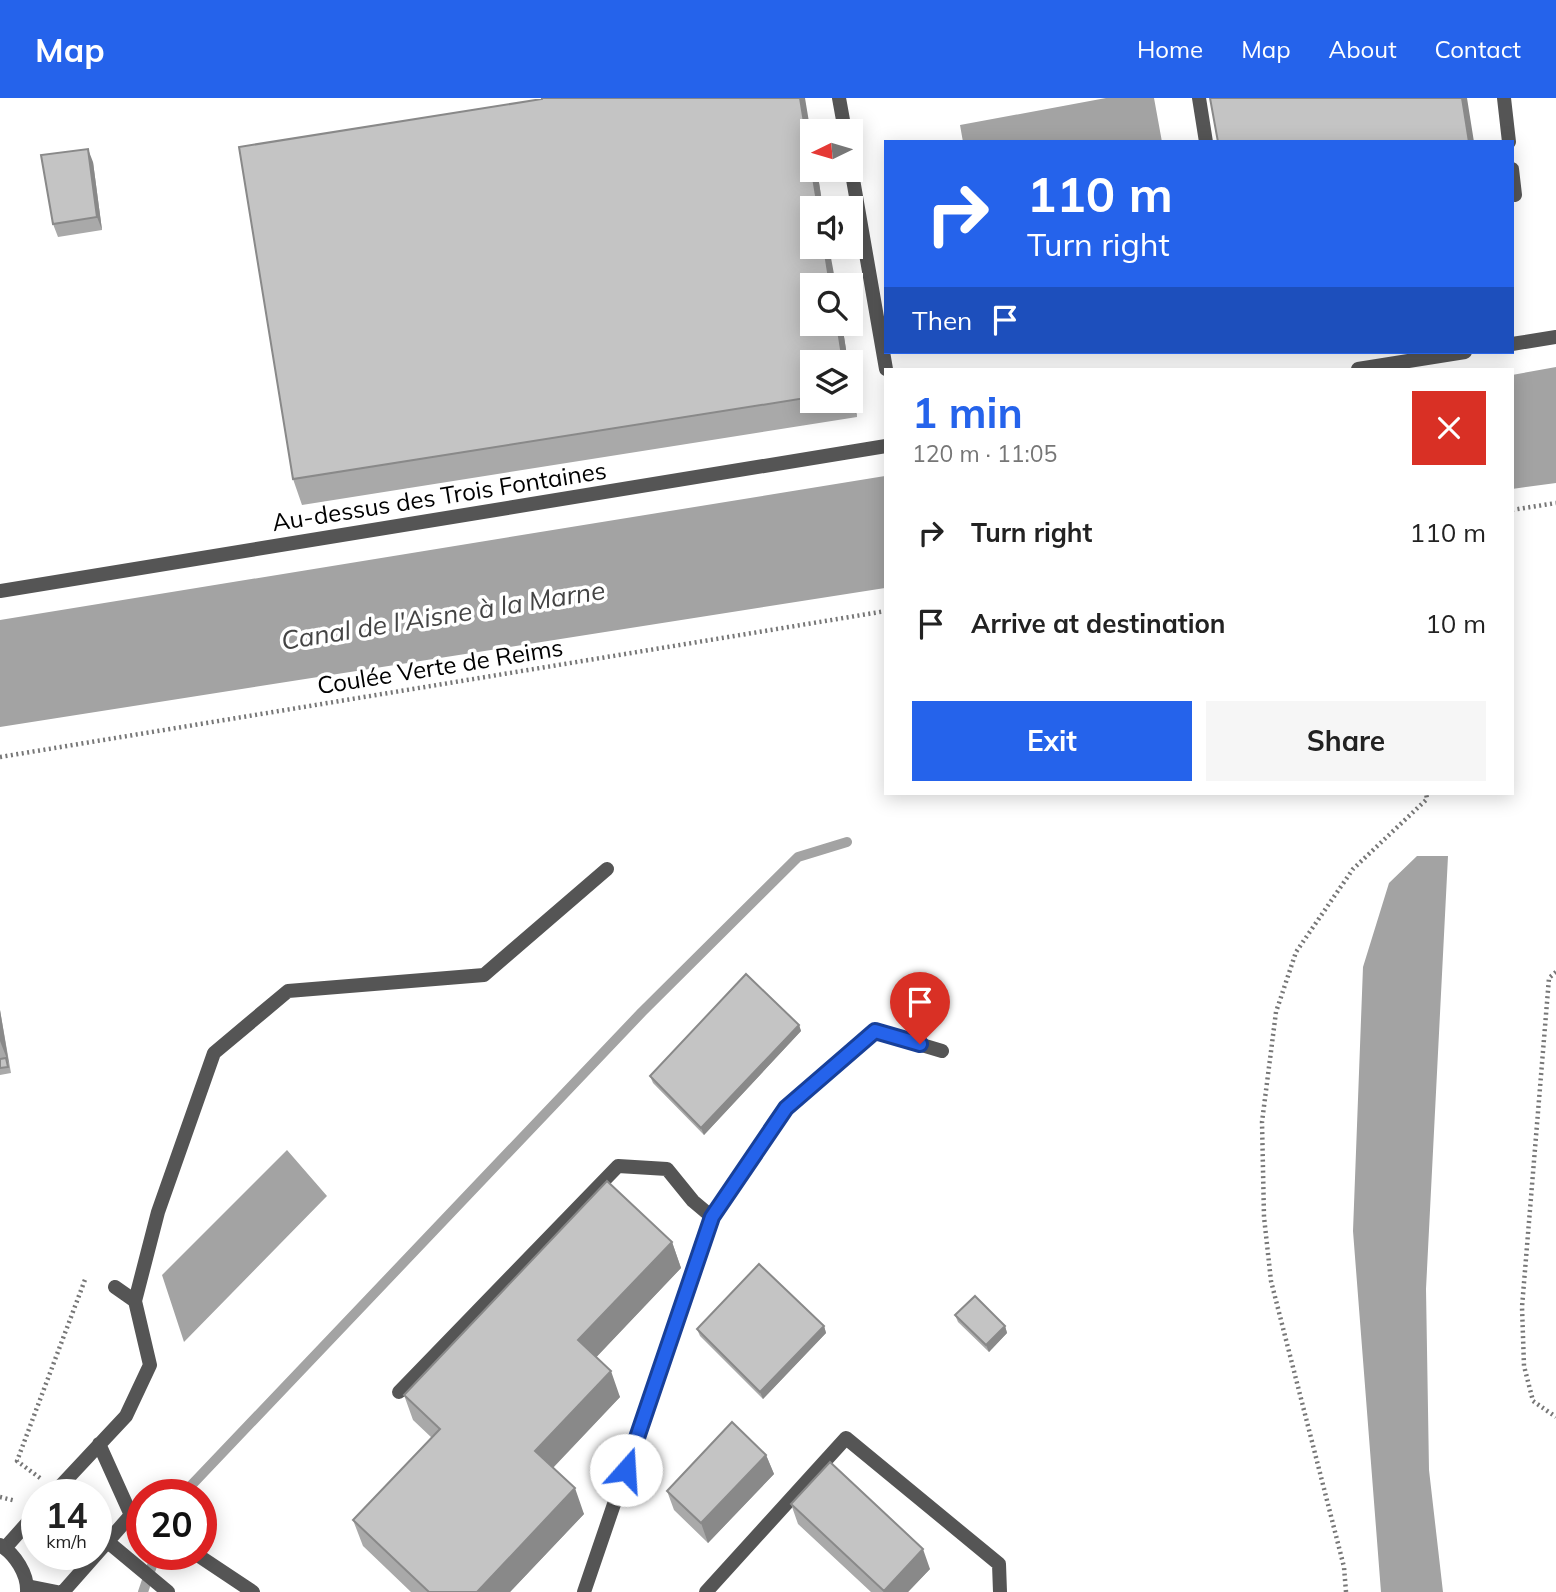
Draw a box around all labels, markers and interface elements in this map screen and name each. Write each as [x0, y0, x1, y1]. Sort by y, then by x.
text: Map [35, 29, 105, 70]
text: Home [1137, 34, 1203, 64]
text: Map [1241, 34, 1291, 64]
text: About [1329, 34, 1397, 64]
text: Contact [1435, 34, 1521, 64]
north arrow [800, 119, 863, 182]
map controls [800, 119, 863, 413]
text: 110 m [1027, 163, 1173, 224]
icon: right [912, 168, 1003, 259]
button: sound [800, 196, 863, 259]
text: Turn right [1027, 224, 1170, 264]
button: search [800, 273, 863, 336]
icon: arrive [986, 301, 1024, 339]
text: Then [912, 304, 972, 337]
button: layers [800, 350, 863, 413]
text: 1 min [912, 386, 1023, 439]
button: close [1412, 391, 1486, 465]
text: 120 m · 11:05 [912, 439, 1057, 468]
street label: Au-dessus des Trois Fontaines [270, 455, 608, 537]
icon: right [912, 514, 950, 552]
text: Turn right [971, 516, 1092, 549]
text: 110 m [1410, 516, 1486, 549]
water label: Canal de l'Aisne à la Marne [279, 573, 607, 657]
icon: arrive [912, 605, 950, 643]
text: Arrive at destination [971, 607, 1226, 640]
text: 10 m [1425, 607, 1486, 640]
street label: Coulée Verte de Reims [315, 632, 565, 700]
button: Exit [912, 701, 1192, 781]
button: Share [1206, 701, 1486, 781]
pin [890, 972, 950, 1044]
icon: arrive [901, 983, 939, 1021]
position arrow [589, 1433, 663, 1507]
speed limit sign: 20 [126, 1479, 217, 1570]
text: 14 [45, 1493, 88, 1537]
text: km/h [46, 1530, 87, 1553]

